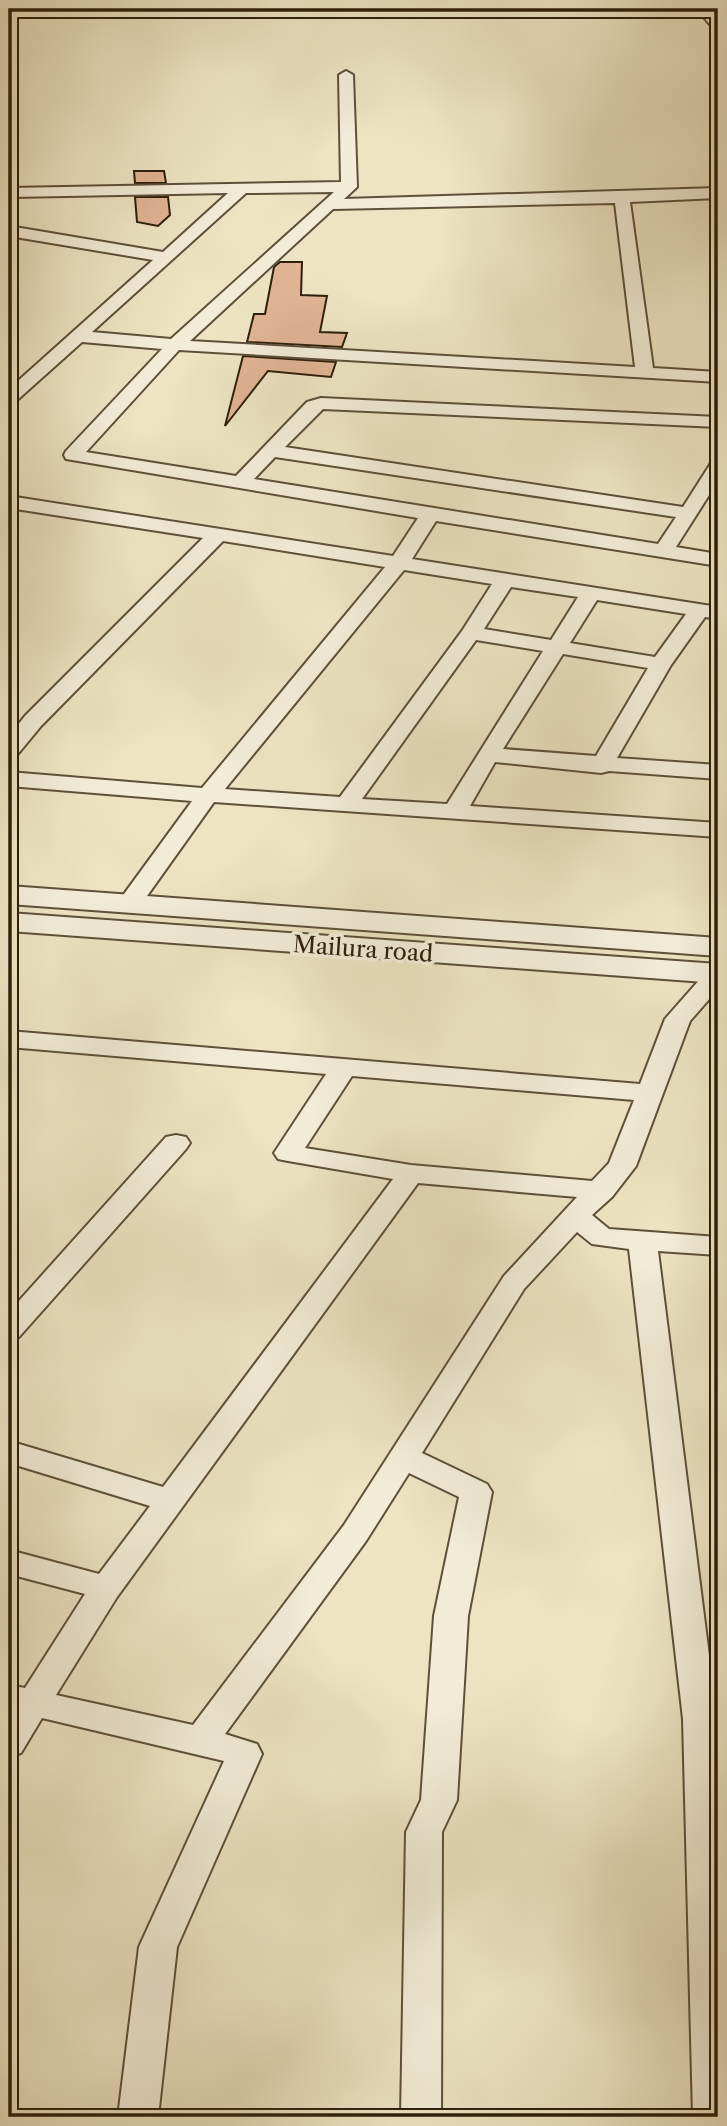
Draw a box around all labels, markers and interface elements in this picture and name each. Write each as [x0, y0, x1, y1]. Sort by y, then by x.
street label: Mailura road [292, 930, 434, 968]

